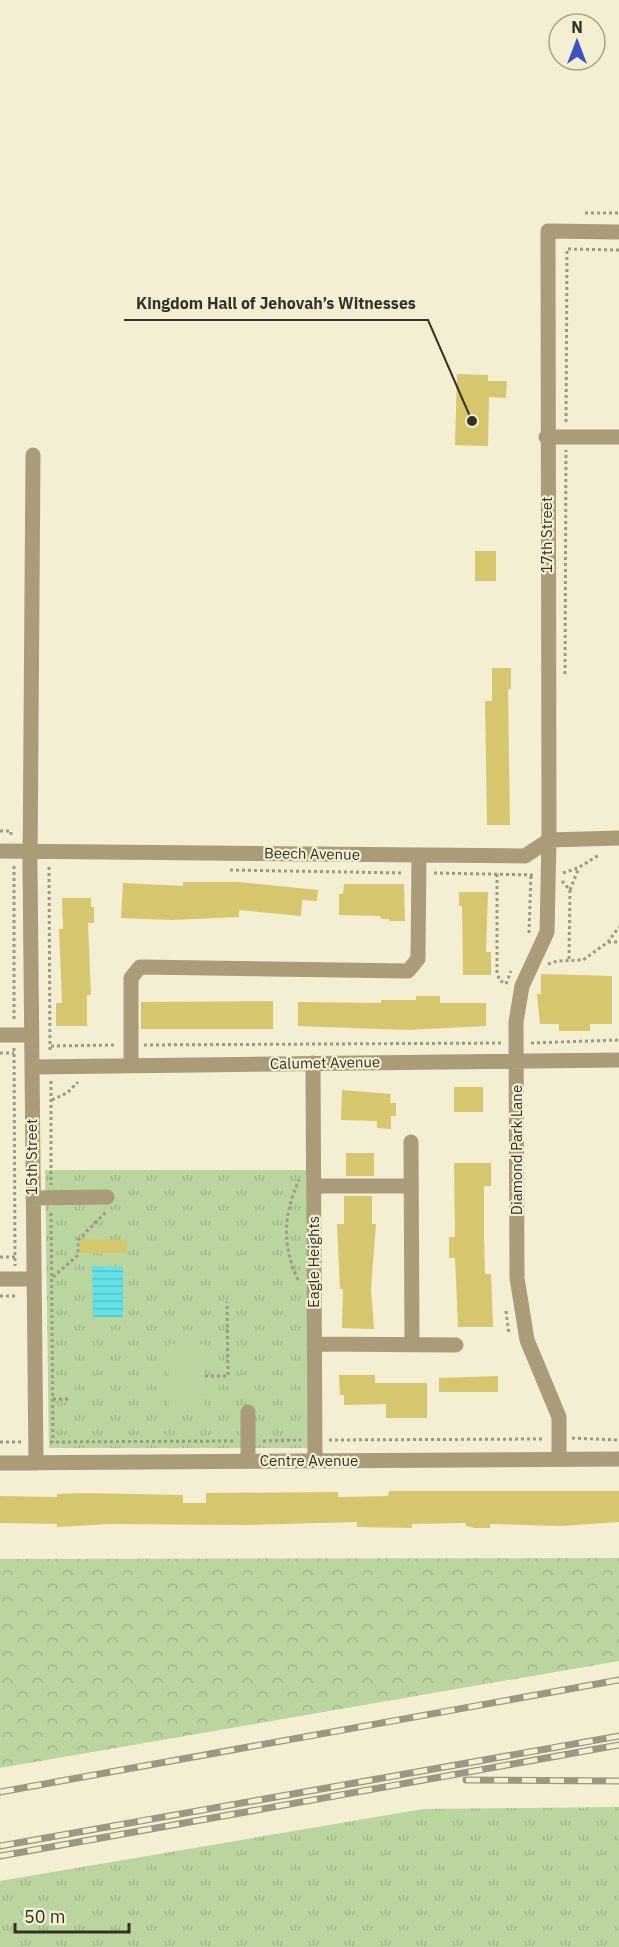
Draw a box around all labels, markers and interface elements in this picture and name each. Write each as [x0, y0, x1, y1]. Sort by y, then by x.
north arrow [547, 12, 607, 72]
text: N [571, 17, 583, 37]
callout: Kingdom Hall of Jehovah’s Witnesses [124, 286, 428, 320]
text: Kingdom Hall of Jehovah’s Witnesses [136, 293, 416, 313]
street label: 17th Street [537, 497, 556, 573]
street label: Beech Avenue [264, 843, 360, 864]
street label: Calumet Avenue [270, 1052, 380, 1073]
street label: Diamond Park Lane [507, 1085, 526, 1215]
street label: 15th Street [22, 1119, 41, 1195]
street label: Eagle Heights [304, 1216, 323, 1308]
street label: Centre Avenue [260, 1451, 358, 1470]
scale bar [15, 1896, 129, 1934]
text: 50 m [24, 1905, 66, 1928]

